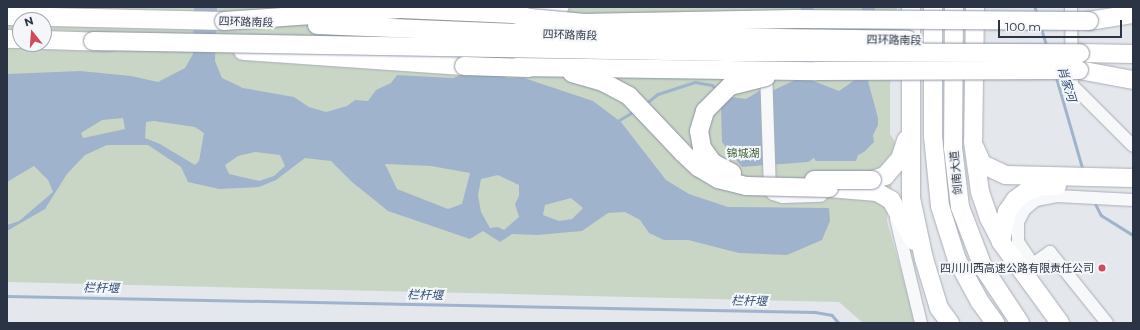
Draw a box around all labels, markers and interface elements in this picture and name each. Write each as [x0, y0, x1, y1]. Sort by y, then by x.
north arrow [12, 12, 52, 52]
scale bar [1000, 12, 1124, 38]
text: N [22, 13, 35, 29]
street label: 四环路南段 [218, 14, 274, 30]
text: 100 m [1005, 19, 1041, 34]
street label: 四环路南段 [542, 27, 598, 43]
street label: 四环路南段 [866, 33, 922, 47]
water label: 肖家河 [1055, 65, 1079, 103]
park label: 锦城湖 [727, 146, 759, 160]
street label: 剑南大道 [948, 151, 964, 195]
place label: 四川川西高速公路有限责任公司 [940, 261, 1094, 275]
marker: 四川川西高速公路有限责任公司 [1097, 263, 1107, 273]
water label: 栏杆堰 [83, 280, 119, 296]
water label: 栏杆堰 [407, 287, 443, 303]
water label: 栏杆堰 [731, 293, 767, 309]

